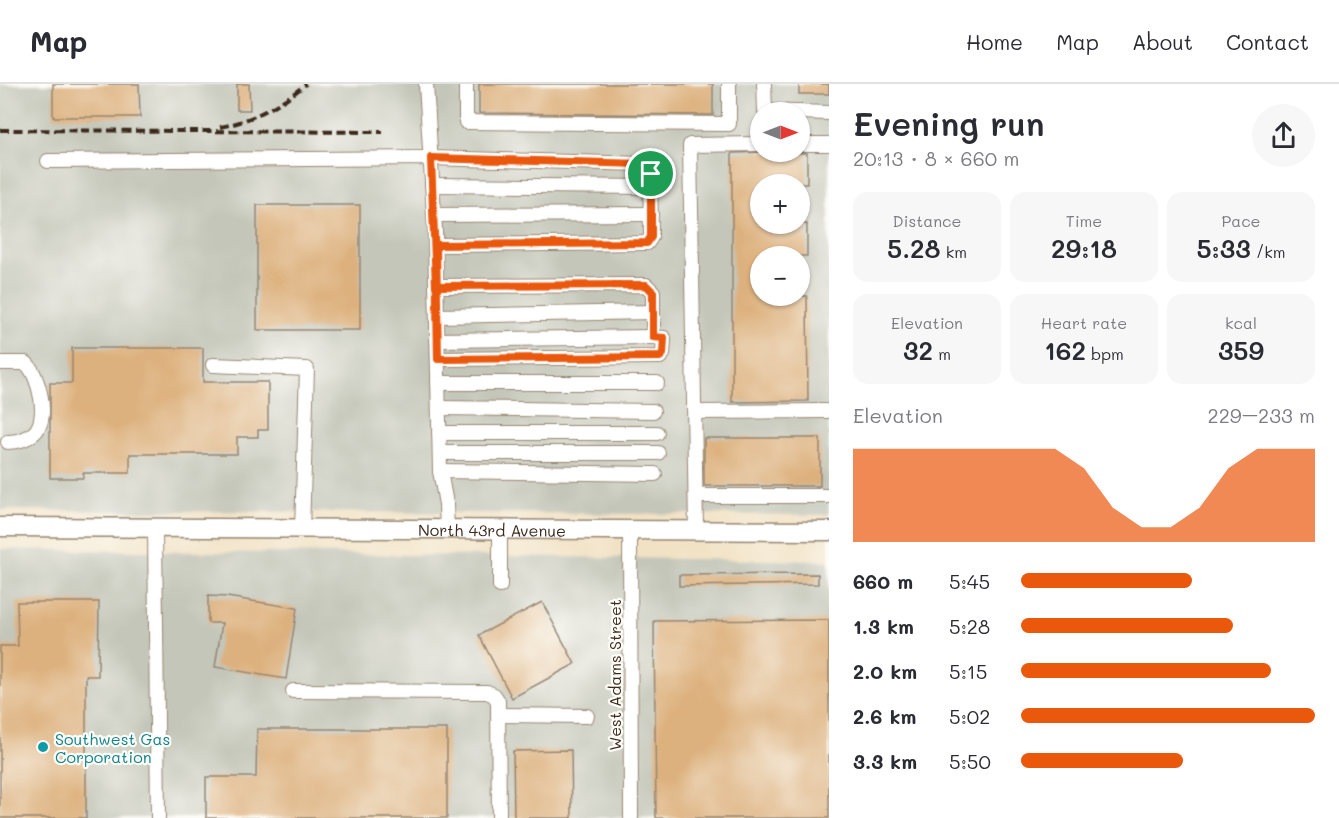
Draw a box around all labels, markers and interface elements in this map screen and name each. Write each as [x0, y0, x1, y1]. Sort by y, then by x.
text: Map [30, 23, 87, 59]
text: Home [966, 28, 1023, 55]
text: Map [1056, 28, 1099, 55]
text: About [1132, 28, 1193, 55]
text: Contact [1226, 28, 1309, 55]
text: Evening run [853, 101, 1045, 144]
north arrow [750, 102, 810, 162]
map controls [750, 102, 810, 306]
button: share [1252, 104, 1315, 167]
text: 20:13 · 8 × 660 m [853, 145, 1019, 171]
pin [625, 148, 676, 199]
icon: arrive [634, 157, 667, 190]
button: + [750, 174, 810, 234]
text: Distance [893, 210, 961, 231]
text: Time [1066, 210, 1102, 231]
text: Pace [1221, 210, 1261, 231]
text: 5.28 [887, 231, 941, 265]
text: 29:18 [1051, 231, 1117, 265]
text: 5:33 [1196, 231, 1251, 265]
text: km [941, 241, 967, 262]
text: /km [1251, 241, 1286, 262]
button: − [750, 246, 810, 306]
text: Elevation [891, 312, 963, 333]
text: Heart rate [1041, 312, 1127, 333]
text: kcal [1225, 312, 1257, 333]
text: 32 [903, 333, 933, 367]
text: 162 [1044, 333, 1086, 367]
text: 359 [1218, 333, 1264, 367]
text: m [933, 343, 951, 364]
text: bpm [1086, 343, 1124, 364]
text: Elevation [853, 402, 943, 428]
text: 229–233 m [1208, 402, 1315, 428]
street label: North 43rd Avenue [418, 519, 566, 540]
text: 660 m [853, 568, 913, 594]
text: 5:45 [949, 568, 990, 594]
street label: West Adams Street [604, 599, 625, 751]
text: 1.3 km [853, 613, 914, 639]
text: 5:28 [949, 613, 990, 639]
text: 2.0 km [853, 658, 917, 684]
text: 5:15 [949, 658, 987, 684]
text: 2.6 km [853, 703, 916, 729]
text: 5:02 [949, 703, 990, 729]
place label: Southwest Gas Corporation [55, 728, 170, 767]
marker: Southwest Gas Corporation [36, 740, 50, 754]
text: 3.3 km [853, 748, 917, 774]
text: 5:50 [949, 748, 991, 774]

